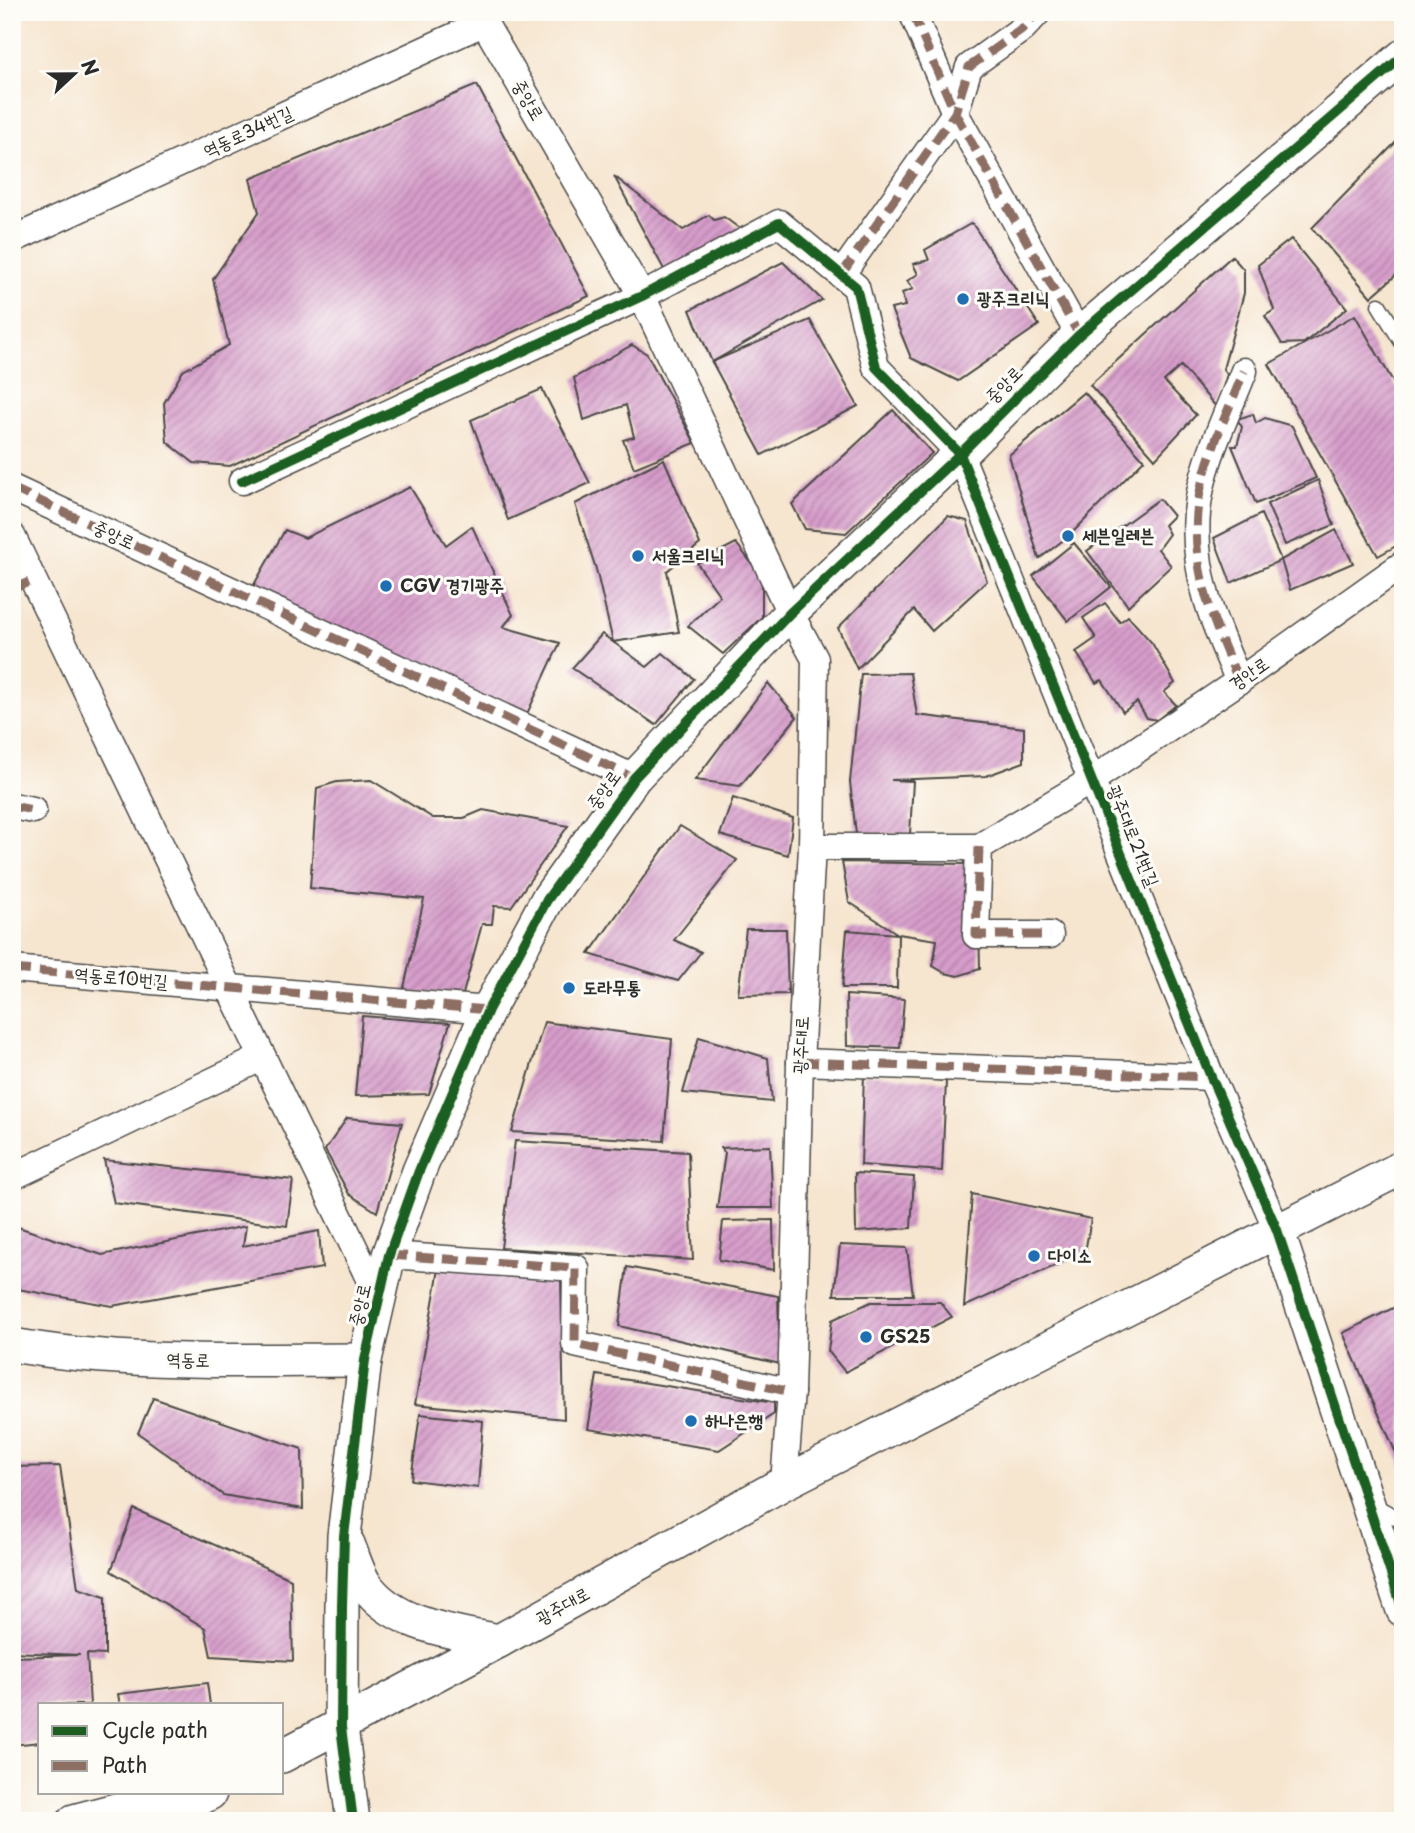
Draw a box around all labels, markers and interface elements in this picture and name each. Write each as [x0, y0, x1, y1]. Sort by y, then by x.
north arrow [38, 38, 108, 108]
text: N [75, 55, 106, 79]
street label: 중앙로 [507, 74, 552, 125]
street label: 역동로34번길 [198, 98, 297, 163]
place label: 광주크리닉 [977, 284, 1049, 311]
marker: 광주크리닉 [955, 291, 971, 307]
street label: 중앙로 [978, 359, 1028, 409]
street label: 중앙로 [89, 512, 140, 555]
place label: 세븐일레븐 [1082, 521, 1154, 548]
marker: 세븐일레븐 [1060, 528, 1076, 544]
place label: 서울크리닉 [652, 541, 724, 568]
marker: 서울크리닉 [630, 548, 646, 564]
place label: CGV 경기광주 [400, 571, 504, 598]
marker: CGV 경기광주 [378, 578, 394, 594]
street label: 경안로 [1223, 649, 1274, 696]
street label: 중앙로 [579, 764, 626, 815]
street label: 광주대로21번길 [1102, 780, 1167, 891]
street label: 역동로10번길 [73, 959, 169, 994]
place label: 도라무통 [583, 973, 641, 1000]
marker: 도라무통 [561, 980, 577, 996]
street label: 광주대로 [785, 1015, 814, 1075]
place label: 다이소 [1048, 1241, 1091, 1268]
marker: 다이소 [1026, 1248, 1042, 1264]
street label: 중앙로 [340, 1280, 377, 1329]
place label: GS25 [880, 1322, 931, 1349]
marker: GS25 [858, 1329, 874, 1345]
street label: 역동로 [166, 1345, 210, 1372]
place label: 하나은행 [705, 1406, 763, 1433]
marker: 하나은행 [683, 1413, 699, 1429]
street label: 광주대로 [530, 1579, 594, 1631]
legend [38, 1703, 284, 1794]
text: Cycle path [102, 1713, 208, 1745]
text: Path [102, 1748, 147, 1780]

